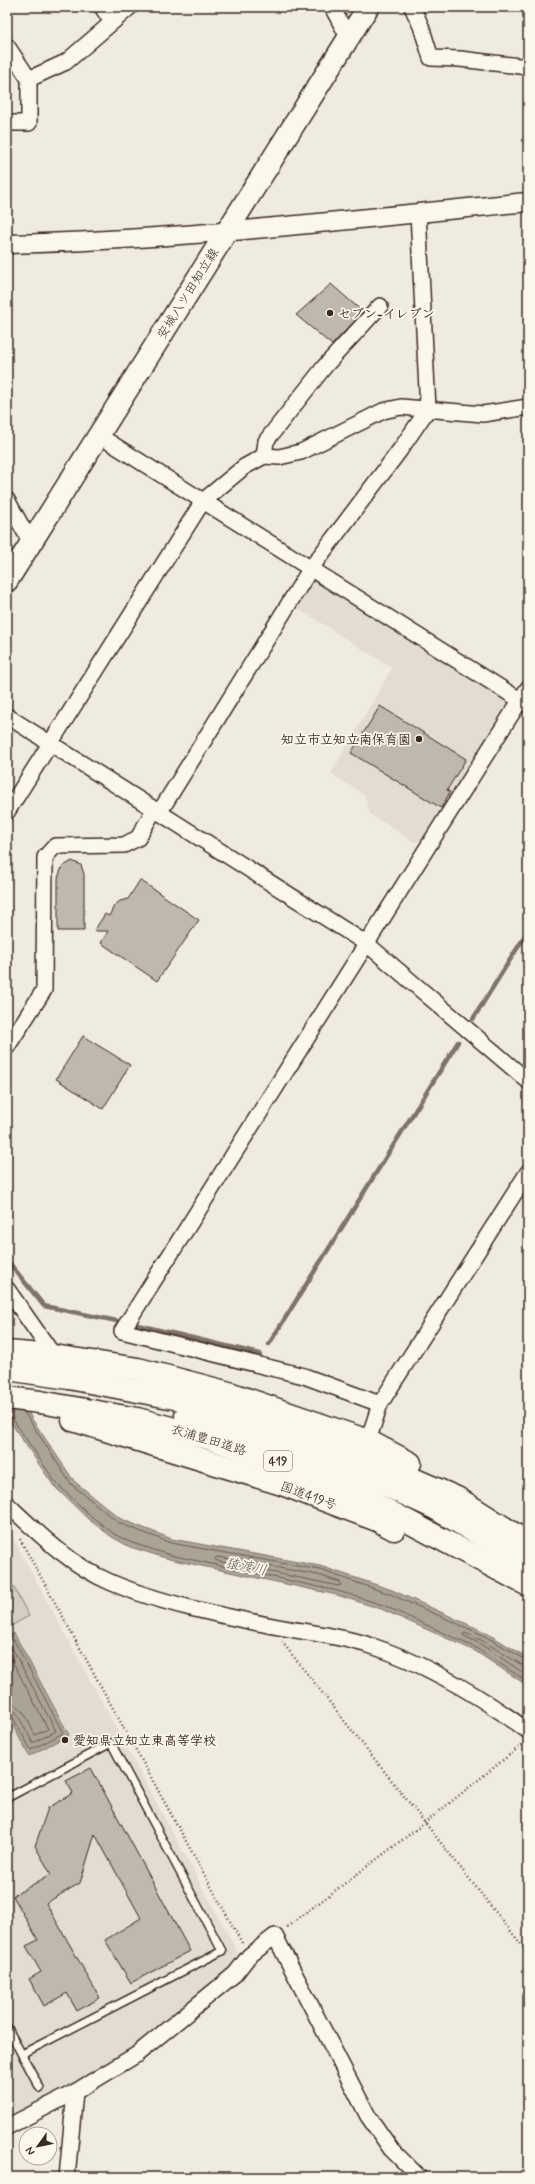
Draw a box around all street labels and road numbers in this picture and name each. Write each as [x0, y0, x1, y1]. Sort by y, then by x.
street label: 安城八ツ田知立線 [154, 244, 224, 342]
street label: 衣浦豊田道路 [169, 1421, 248, 1460]
road number: 419 [264, 1451, 292, 1471]
street label: 国道419号 [278, 1478, 339, 1514]

